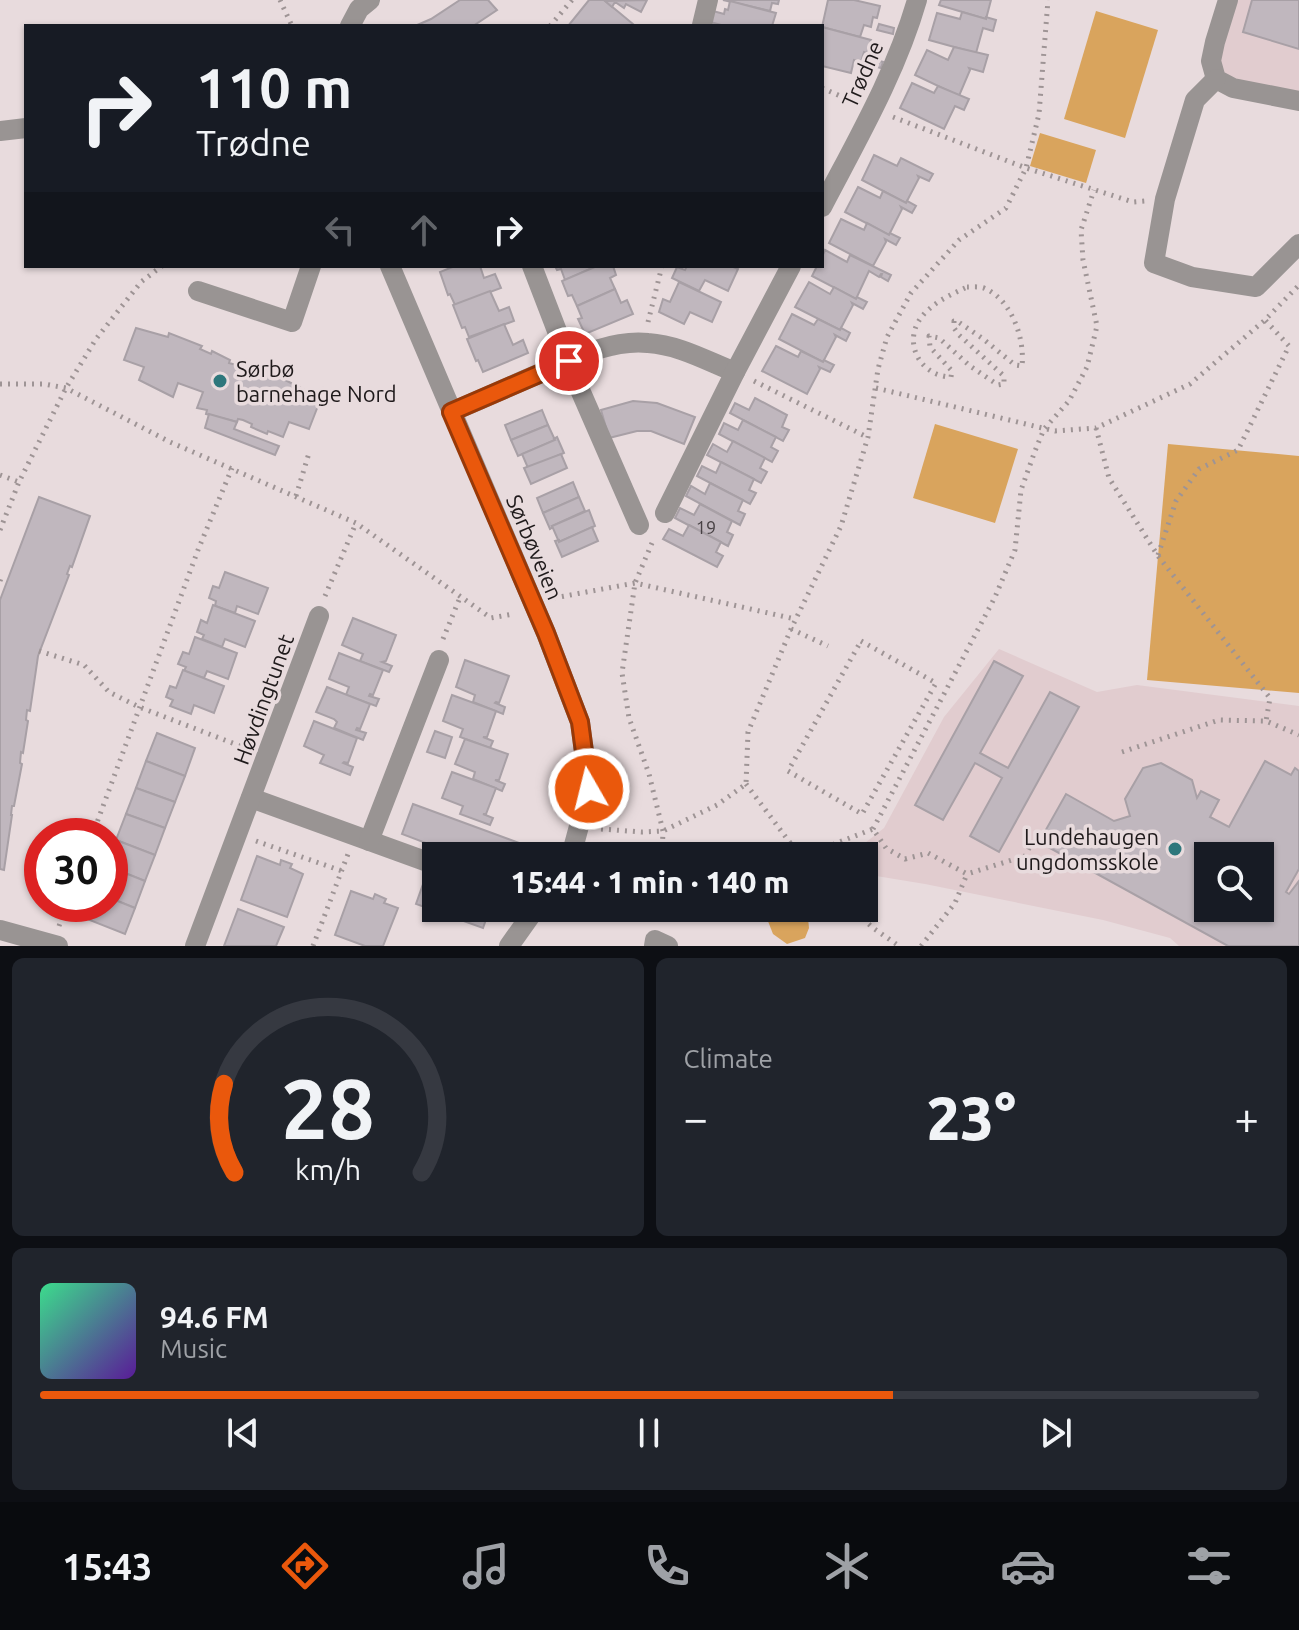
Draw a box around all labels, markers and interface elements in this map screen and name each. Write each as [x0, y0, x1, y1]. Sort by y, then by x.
street label: Trødne [836, 37, 888, 111]
icon: right [64, 56, 168, 160]
text: 110 m [196, 56, 352, 119]
text: Trødne [196, 122, 311, 163]
icon: left [318, 208, 362, 252]
icon: ahead [402, 208, 446, 252]
icon: right [486, 208, 530, 252]
pin [535, 327, 603, 395]
icon: arrive [547, 339, 591, 383]
place label: Sørbø barnehage Nord [236, 356, 397, 406]
marker: Sørbø barnehage Nord [211, 372, 229, 390]
street label: Sørbøveien [502, 491, 568, 603]
house number: 19 [696, 517, 716, 537]
street label: Høvdingtunet [228, 630, 298, 768]
position arrow [547, 747, 631, 831]
speed limit sign: 30 [24, 818, 128, 922]
place label: Lundehaugen ungdomsskole [1016, 824, 1159, 874]
marker: Lundehaugen ungdomsskole [1166, 840, 1184, 858]
map controls [1194, 842, 1274, 922]
button: search [1194, 842, 1274, 922]
text: 15:44 · 1 min · 140 m [511, 865, 789, 899]
text: Climate [684, 1044, 773, 1073]
text: 28 [281, 1061, 375, 1155]
text: 23° [927, 1084, 1016, 1151]
text: − [684, 1093, 708, 1142]
text: + [1234, 1093, 1259, 1142]
text: km/h [295, 1153, 361, 1185]
text: 94.6 FM [160, 1300, 269, 1334]
text: Music [160, 1334, 227, 1363]
icon: previous [221, 1411, 265, 1455]
icon: pause [627, 1411, 671, 1455]
icon: next [1034, 1411, 1078, 1455]
icon: directions [277, 1538, 333, 1594]
icon: music [458, 1538, 514, 1594]
icon: phone [639, 1538, 695, 1594]
icon: climate [819, 1538, 875, 1594]
icon: car [1000, 1538, 1056, 1594]
icon: filters [1181, 1538, 1237, 1594]
text: 15:43 [62, 1546, 152, 1587]

